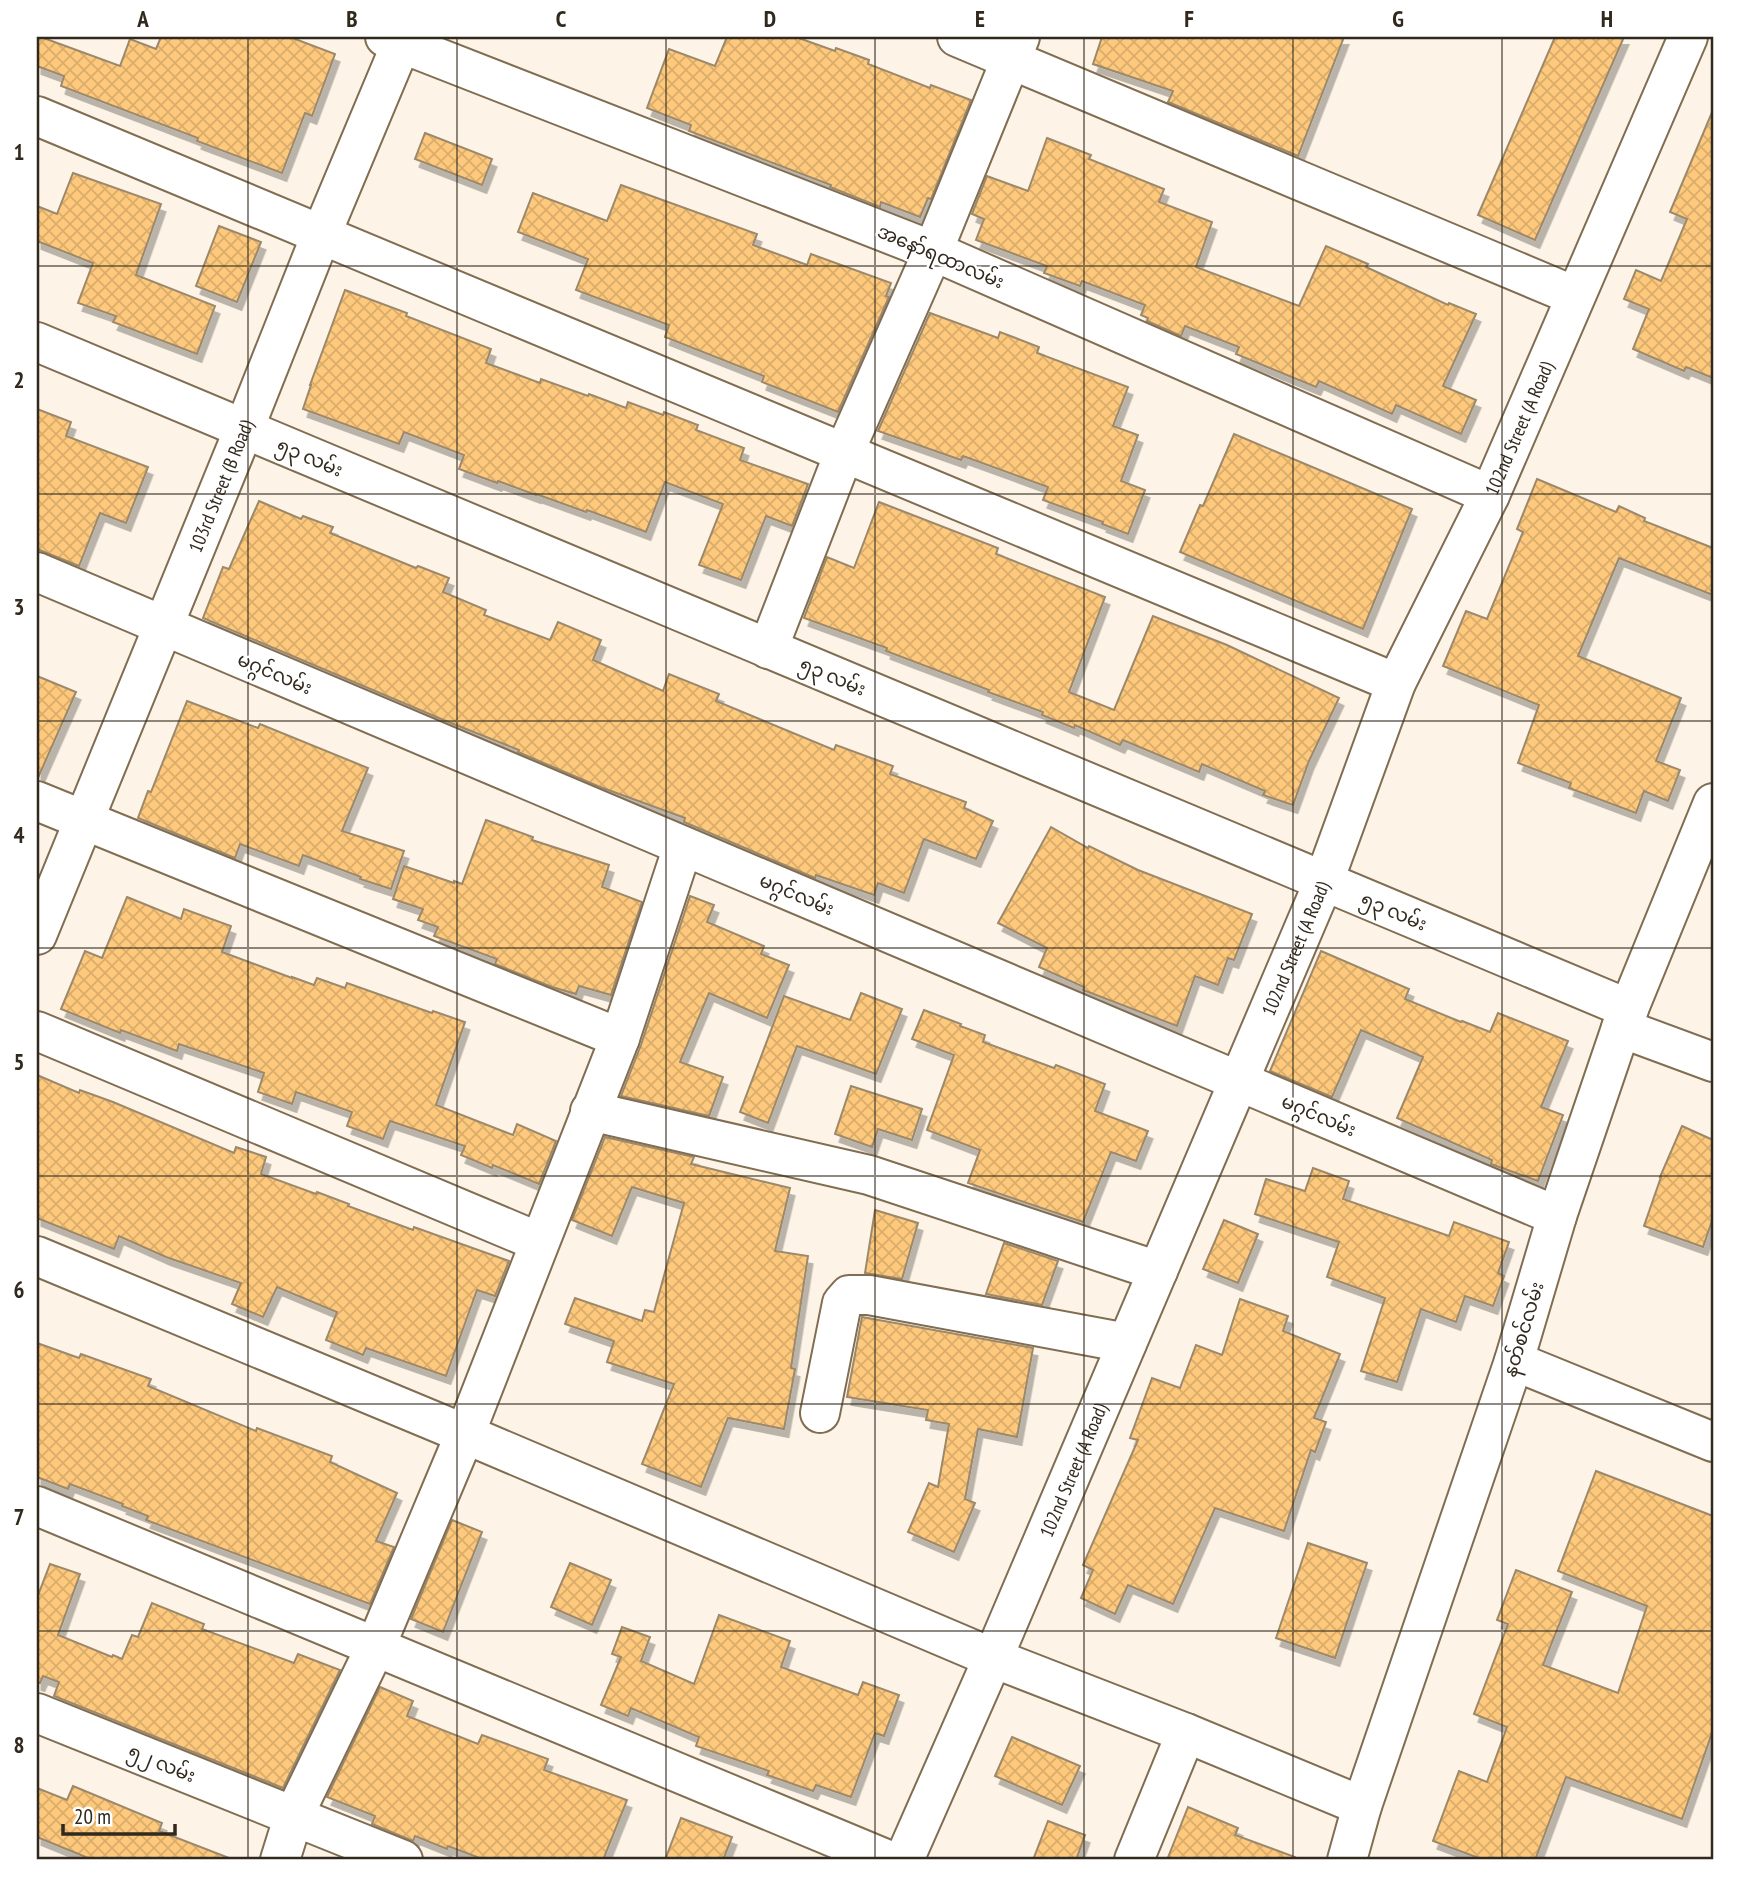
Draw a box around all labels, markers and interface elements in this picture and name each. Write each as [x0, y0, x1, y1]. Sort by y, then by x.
text: A [136, 4, 149, 33]
text: B [346, 4, 358, 33]
text: C [556, 4, 567, 33]
text: D [764, 4, 776, 33]
text: E [975, 4, 985, 33]
text: F [1184, 4, 1194, 33]
text: G [1392, 4, 1404, 33]
text: H [1601, 4, 1613, 33]
text: 1 [14, 137, 25, 166]
street label: အနော်ရထာလမ်း [872, 217, 1009, 297]
street label: 102nd Street (A Road) [1479, 357, 1559, 499]
text: 2 [14, 365, 25, 394]
street label: 103rd Street (B Road) [183, 416, 259, 556]
street label: ၅၃ လမ်း [272, 431, 347, 485]
text: 3 [14, 592, 25, 621]
street label: မဂ္ဂင်လမ်း [232, 645, 317, 704]
street label: ၅၃ လမ်း [795, 650, 870, 704]
text: 4 [14, 820, 25, 849]
street label: မဂ္ဂင်လမ်း [754, 866, 839, 925]
street label: 102nd Street (A Road) [1256, 877, 1335, 1019]
street label: ၅၃ လမ်း [1356, 885, 1431, 939]
text: 5 [14, 1047, 25, 1076]
street label: မဂ္ဂင်လမ်း [1276, 1087, 1361, 1146]
text: 6 [14, 1275, 25, 1304]
street label: နတ်စင်လမ်း [1495, 1278, 1553, 1381]
street label: 102nd Street (A Road) [1034, 1399, 1112, 1541]
text: 7 [14, 1502, 25, 1531]
text: 8 [14, 1730, 25, 1759]
street label: ၅၂ လမ်း [123, 1737, 200, 1791]
scale bar [63, 1792, 175, 1836]
text: 20 m [74, 1803, 111, 1830]

